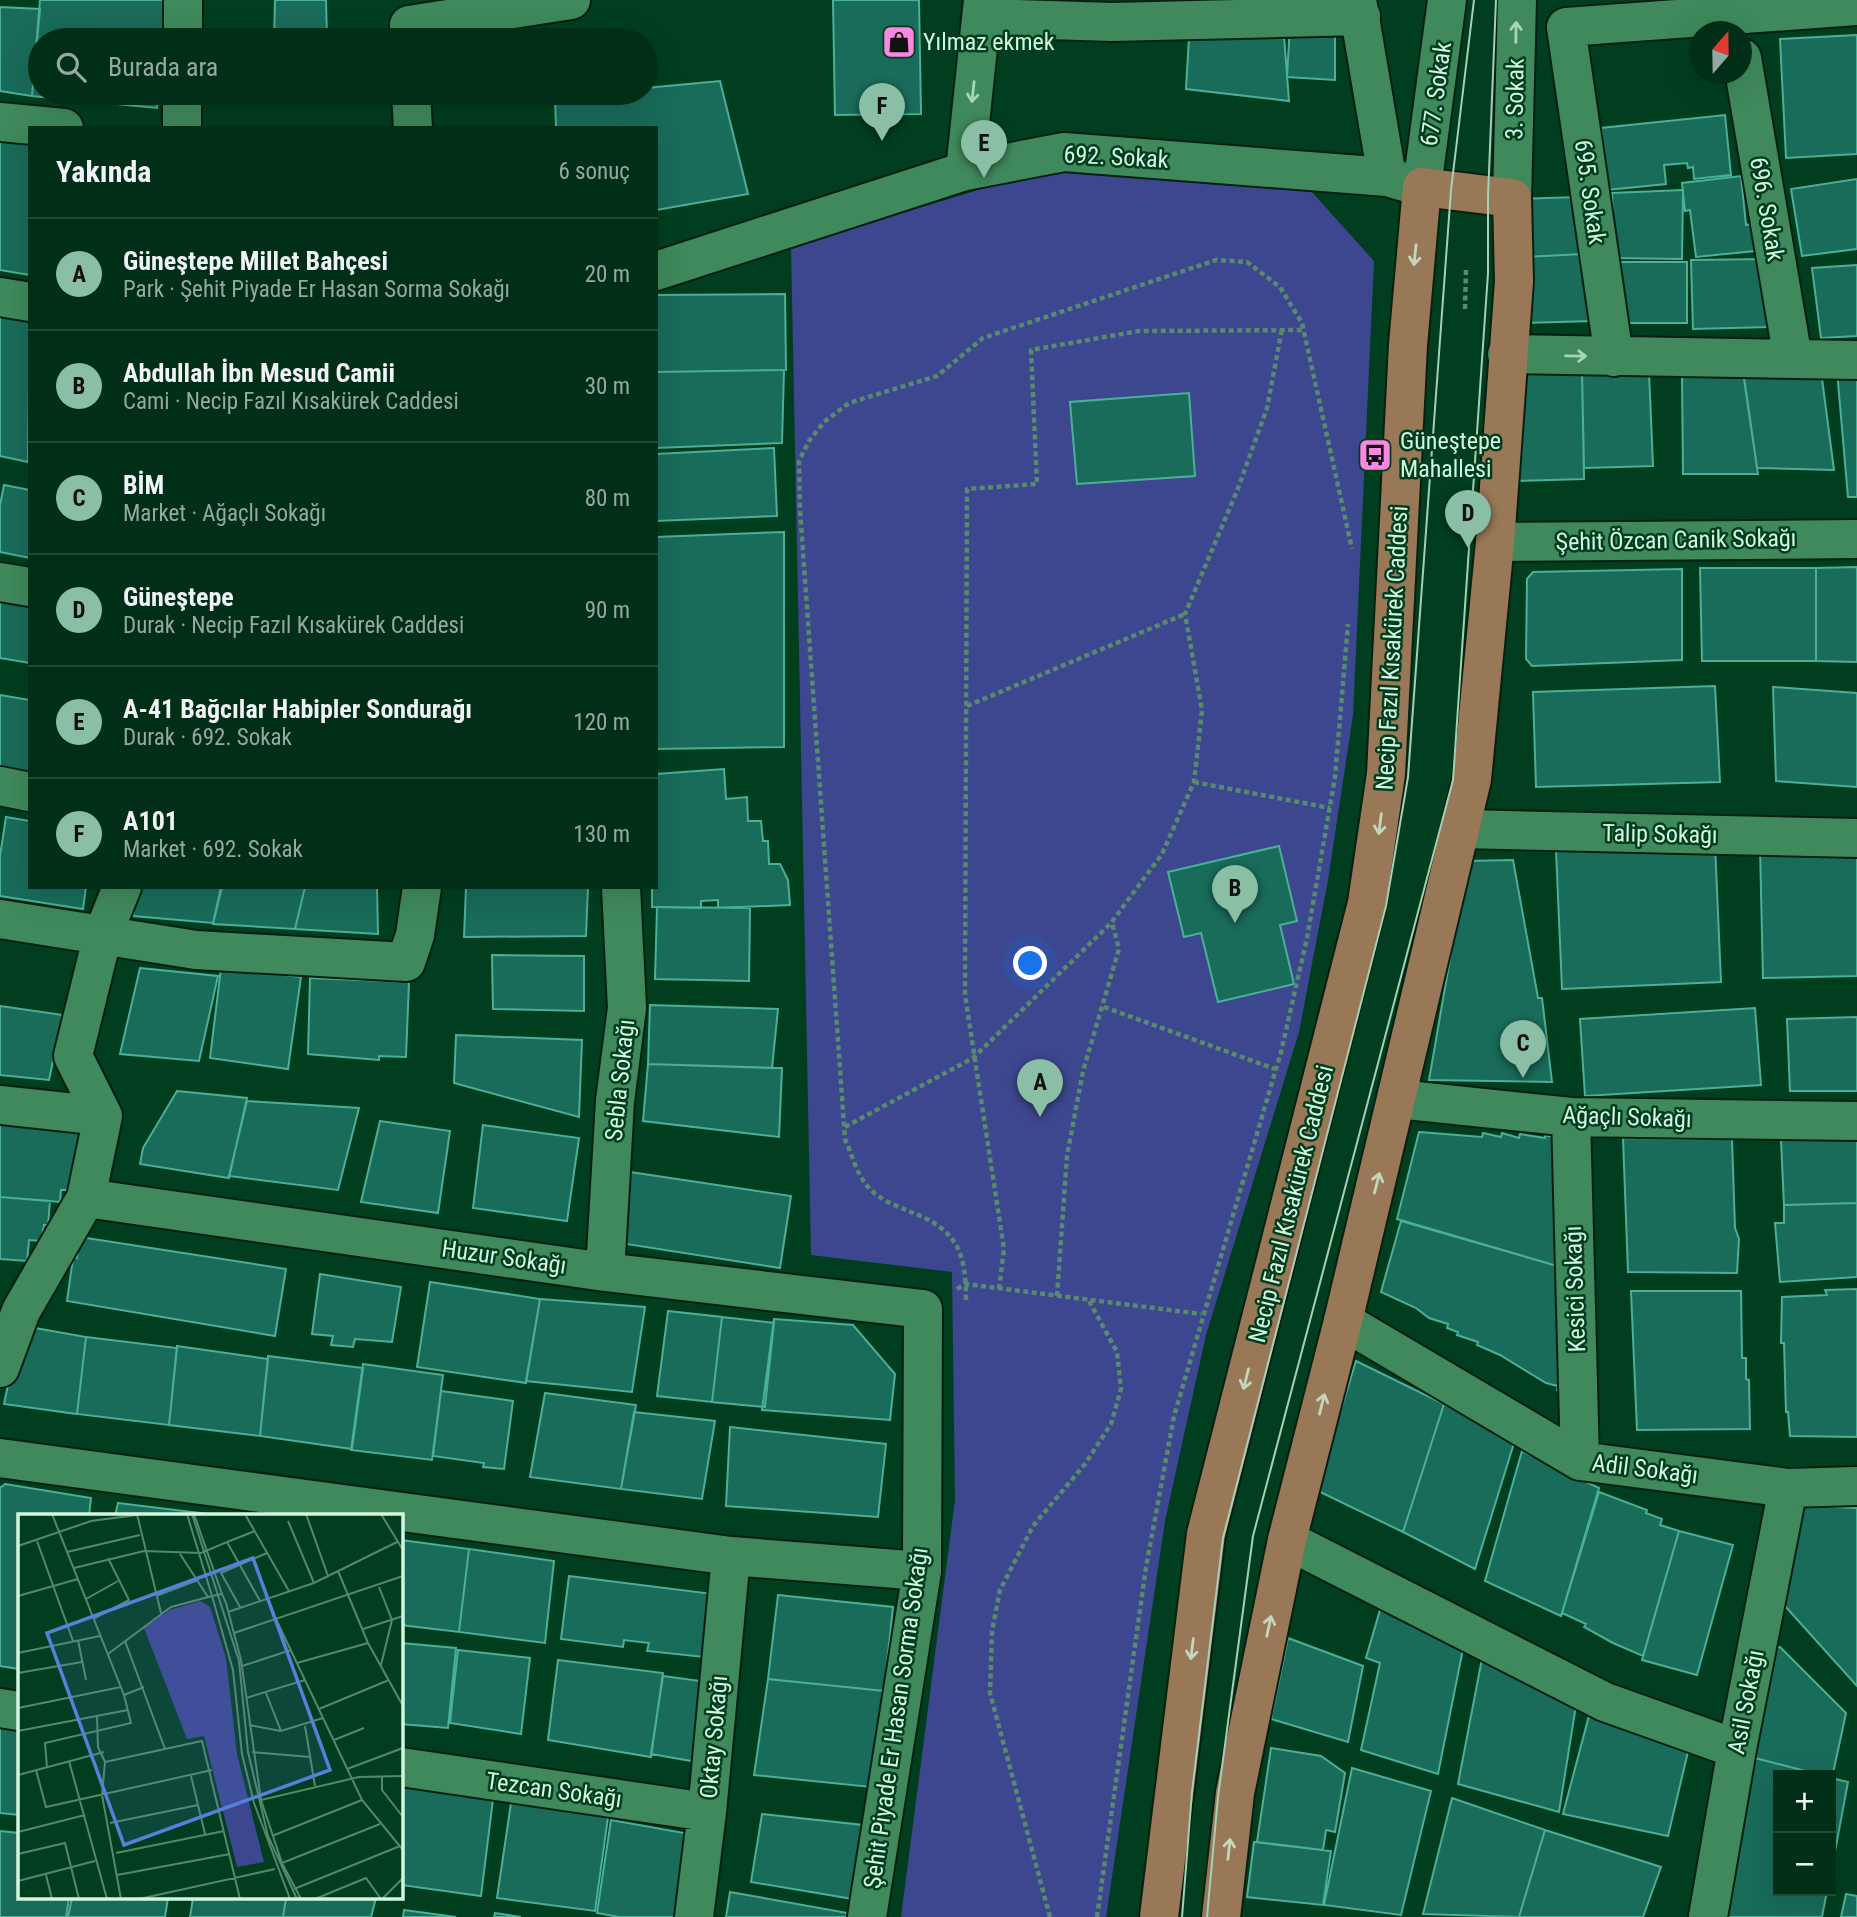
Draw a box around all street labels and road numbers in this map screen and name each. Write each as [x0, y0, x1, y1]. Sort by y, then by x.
street label: 677. Sokak [1415, 40, 1457, 148]
street label: 3. Sokak [1500, 58, 1530, 140]
street label: 695. Sokak [1569, 138, 1611, 246]
street label: 692. Sokak [1063, 140, 1169, 174]
street label: 696. Sokak [1744, 155, 1790, 263]
street label: Necip Fazıl Kısakürek Caddesi [1371, 505, 1413, 791]
street label: Şehit Özcan Canik Sokağı [1555, 524, 1797, 556]
street label: Talip Sokağı [1602, 819, 1718, 849]
street label: Sebla Sokağı [600, 1018, 640, 1142]
street label: Necip Fazıl Kısakürek Caddesi [1243, 1062, 1339, 1346]
street label: Ağaçlı Sokağı [1562, 1101, 1692, 1133]
street label: Kesici Sokağı [1559, 1225, 1591, 1353]
street label: Huzur Sokağı [440, 1234, 568, 1280]
street label: Adil Sokağı [1590, 1449, 1700, 1489]
street label: Şehit Piyade Er Hasan Sorma Sokağı [858, 1546, 934, 1890]
street label: Asil Sokağı [1722, 1647, 1770, 1757]
street label: Oktay Sokağı [695, 1674, 733, 1800]
street label: Tezcan Sokağı [484, 1767, 624, 1813]

